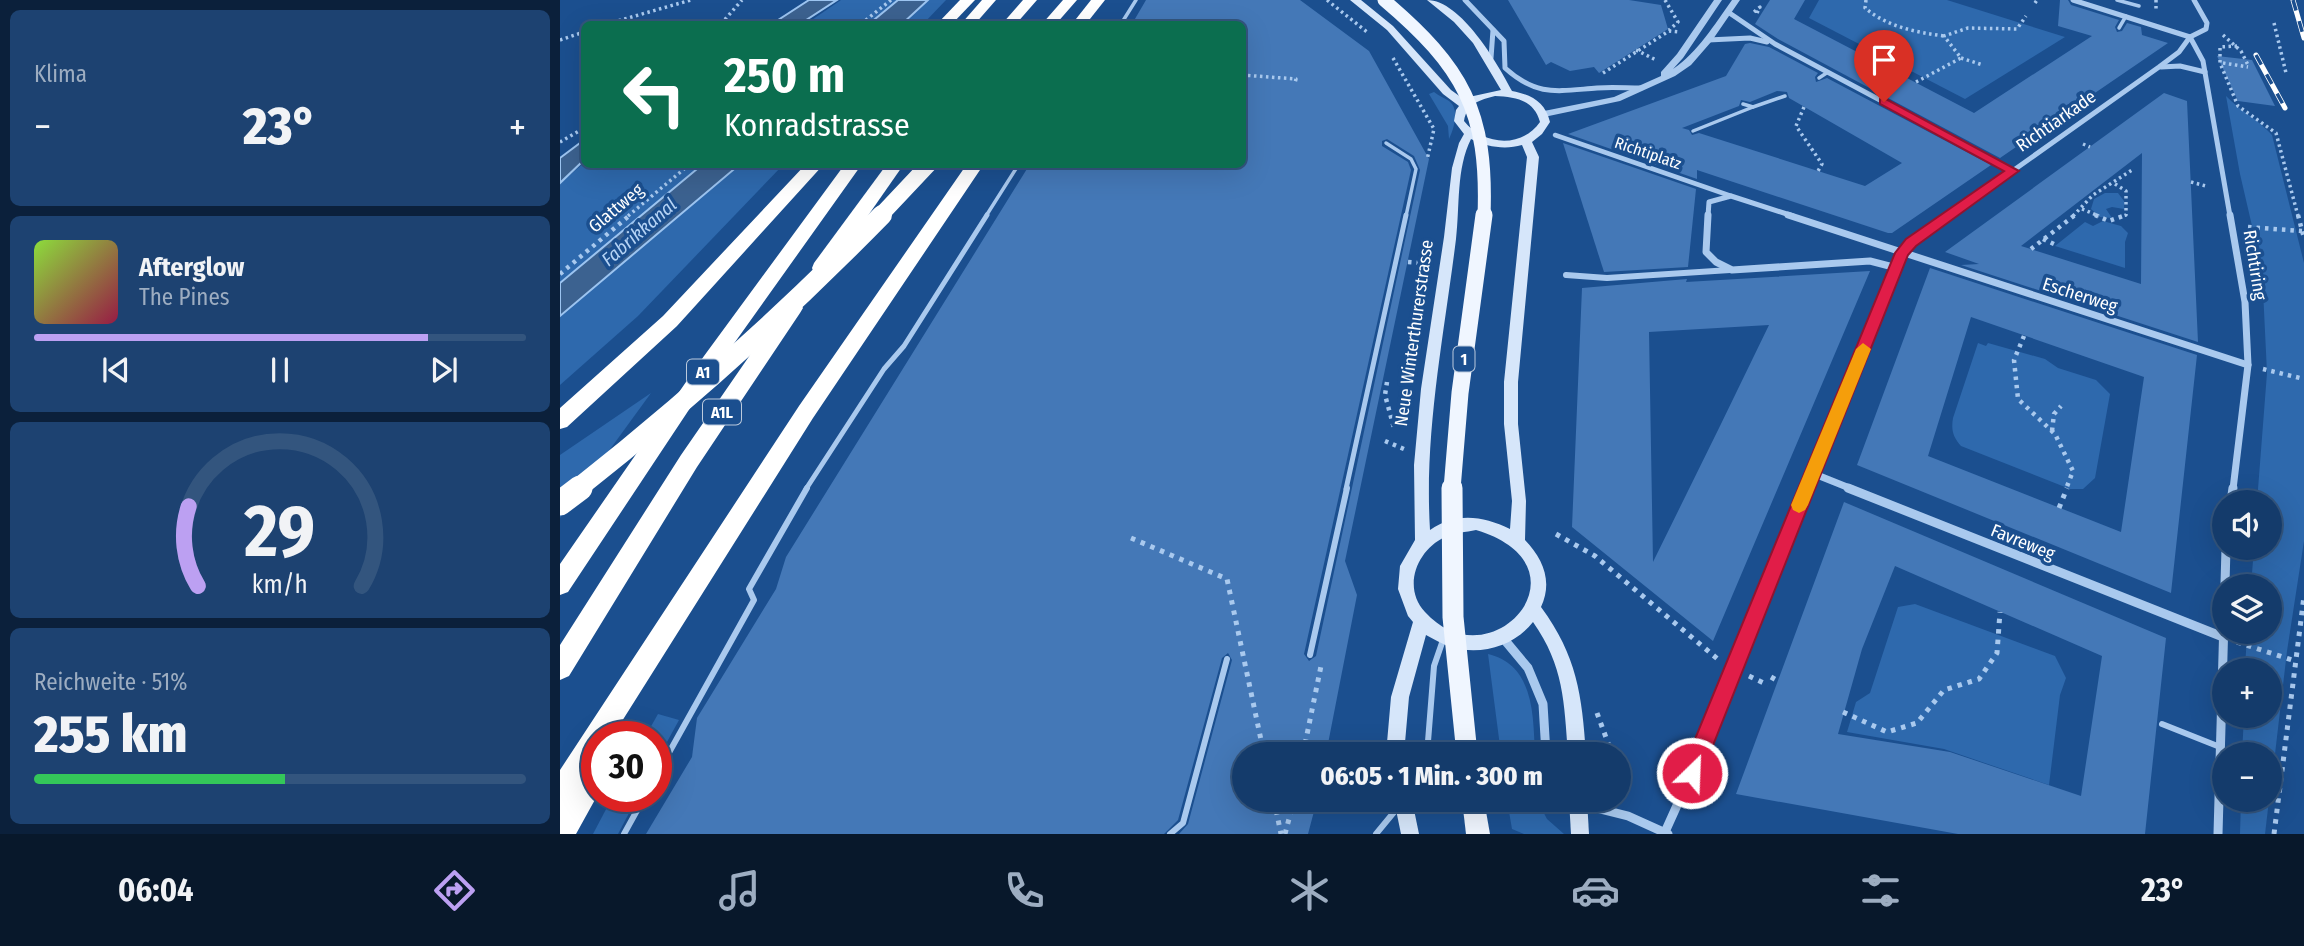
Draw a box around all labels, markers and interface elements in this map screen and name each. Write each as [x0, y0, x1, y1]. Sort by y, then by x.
pin [1854, 30, 1914, 102]
icon: arrive [1865, 41, 1903, 79]
text: 250 m [724, 46, 845, 105]
icon: left [609, 49, 700, 140]
text: Klima [34, 60, 87, 88]
street label: Richtiarkade [2012, 85, 2100, 157]
text: 23° [243, 95, 317, 158]
text: − [34, 104, 51, 150]
text: + [509, 104, 526, 150]
text: Konradstrasse [724, 106, 910, 144]
street label: Richtiplatz [1612, 133, 1684, 173]
street label: Glattweg [584, 178, 648, 237]
water label: Fabrikkanal [597, 193, 681, 271]
street label: Richtiring [2239, 228, 2271, 302]
street label: Neue Winterthurerstrasse [1390, 238, 1438, 428]
text: Afterglow [139, 252, 244, 283]
street label: Escherweg [2040, 273, 2121, 318]
text: The Pines [139, 283, 230, 311]
road number: 1 [1454, 346, 1474, 372]
icon: previous [97, 351, 135, 389]
icon: pause [261, 351, 299, 389]
icon: next [425, 351, 463, 389]
road number: A1 [687, 360, 719, 384]
road number: A1L [703, 400, 741, 424]
text: 29 [244, 488, 315, 575]
map controls [2212, 490, 2282, 812]
button: sound [2212, 490, 2282, 560]
street label: Favreweg [1988, 519, 2059, 565]
text: km/h [252, 570, 308, 600]
button: layers [2212, 574, 2282, 644]
button: + [2212, 658, 2282, 728]
text: Reichweite · 51% [34, 668, 187, 696]
text: 255 km [34, 703, 187, 766]
speed limit sign: 30 [581, 721, 672, 812]
position arrow [1655, 736, 1729, 810]
button: − [2212, 742, 2282, 812]
text: 06:05 · 1 Min. · 300 m [1320, 761, 1543, 792]
icon: directions [430, 866, 479, 915]
icon: music [715, 866, 764, 915]
icon: phone [1000, 866, 1049, 915]
icon: climate [1285, 866, 1334, 915]
icon: car [1571, 866, 1620, 915]
icon: filters [1856, 866, 1905, 915]
text: 06:04 [118, 871, 194, 909]
text: 23° [2141, 871, 2186, 909]

